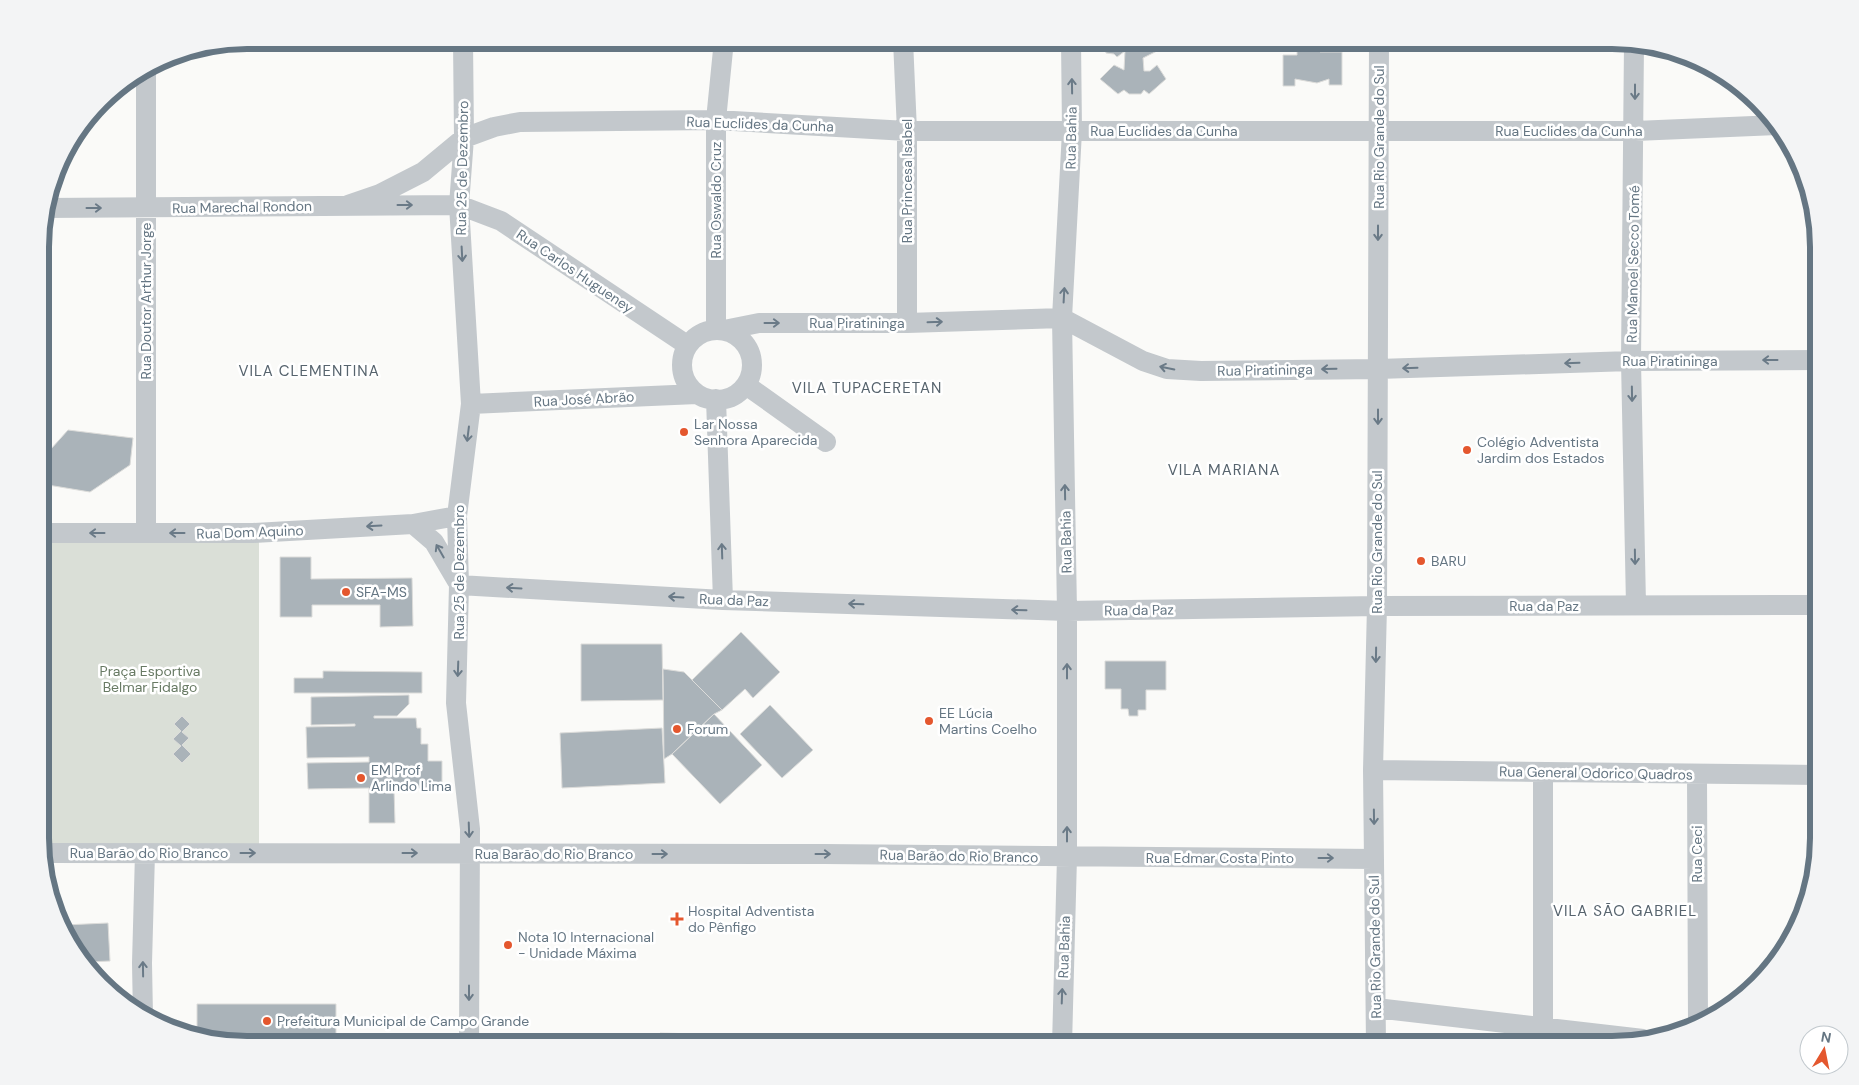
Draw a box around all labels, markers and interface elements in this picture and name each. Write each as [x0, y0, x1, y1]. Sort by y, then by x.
street label: Rua Rio Grande do Sul [1370, 65, 1388, 209]
one-way arrow [1067, 78, 1077, 94]
one-way arrow [1630, 83, 1640, 99]
street label: Rua 25 de Dezembro [452, 100, 472, 236]
street label: Rua Bahia [1061, 106, 1081, 170]
street label: Rua Euclides da Cunha [686, 112, 834, 136]
street label: Rua Princesa Isabel [898, 119, 916, 243]
street label: Rua Euclides da Cunha [1090, 122, 1238, 140]
street label: Rua Euclides da Cunha [1495, 122, 1643, 140]
street label: Rua Oswaldo Cruz [707, 142, 725, 258]
street label: Rua Manoel Secco Tomé [1623, 185, 1643, 343]
street label: Rua Marechal Rondon [172, 197, 312, 217]
one-way arrow [396, 200, 413, 210]
one-way arrow [86, 203, 102, 213]
street label: Rua Doutor Arthur Jorge [137, 223, 155, 379]
one-way arrow [1373, 224, 1383, 240]
street label: Rua Carlos Hugueney [513, 225, 637, 317]
one-way arrow [458, 246, 467, 262]
one-way arrow [1059, 287, 1068, 303]
street label: Rua Piratininga [809, 314, 905, 332]
one-way arrow [926, 317, 942, 327]
one-way arrow [764, 318, 780, 328]
street label: Rua Piratininga [1622, 352, 1718, 370]
one-way arrow [1762, 355, 1778, 365]
one-way arrow [1565, 358, 1581, 367]
street label: Rua Piratininga [1217, 360, 1313, 380]
district label: VILA CLEMENTINA [238, 361, 380, 381]
one-way arrow [1159, 362, 1175, 372]
one-way arrow [1402, 363, 1418, 372]
one-way arrow [1321, 365, 1337, 374]
district label: VILA TUPACERETAN [792, 378, 942, 398]
one-way arrow [1627, 386, 1637, 402]
street label: Rua José Abrão [533, 387, 635, 411]
one-way arrow [1373, 409, 1383, 425]
place label: Lar Nossa Senhora Aparecida [694, 415, 817, 449]
one-way arrow [462, 425, 472, 441]
marker: Lar Nossa Senhora Aparecida [678, 426, 690, 438]
place label: Colégio Adventista Jardim dos Estados [1477, 433, 1605, 467]
marker: Colégio Adventista Jardim dos Estados [1461, 444, 1473, 456]
district label: VILA MARIANA [1168, 460, 1280, 480]
street label: Rua Rio Grande do Sul [1368, 470, 1386, 614]
one-way arrow [1060, 485, 1070, 501]
street label: Rua 25 de Dezembro [450, 505, 468, 639]
street label: Rua Bahia [1056, 510, 1076, 574]
street label: Rua Dom Aquino [196, 521, 304, 543]
one-way arrow [366, 522, 382, 531]
one-way arrow [89, 528, 106, 538]
one-way arrow [169, 528, 186, 538]
one-way arrow [717, 544, 726, 560]
one-way arrow [434, 545, 444, 559]
one-way arrow [1630, 548, 1640, 564]
place label: BARU [1431, 552, 1466, 570]
marker: BARU [1415, 555, 1427, 567]
place label: SFA-MS [356, 583, 407, 601]
one-way arrow [506, 584, 522, 593]
marker: SFA-MS [340, 586, 352, 598]
street label: Rua da Paz [699, 590, 769, 610]
one-way arrow [669, 593, 685, 602]
street label: Rua da Paz [1509, 597, 1579, 615]
one-way arrow [849, 600, 865, 609]
street label: Rua da Paz [1104, 600, 1174, 620]
one-way arrow [1011, 605, 1027, 614]
one-way arrow [1371, 646, 1381, 663]
one-way arrow [453, 660, 462, 676]
park label: Praça Esportiva Belmar Fidalgo [100, 662, 200, 696]
one-way arrow [1062, 663, 1072, 680]
place label: EE Lúcia Martins Coelho [939, 704, 1037, 738]
marker: EE Lúcia Martins Coelho [923, 715, 935, 727]
place label: Forum [687, 720, 728, 738]
marker: Forum [671, 723, 683, 735]
place label: EM Prof Arlindo Lima [371, 761, 452, 795]
street label: Rua General Odorico Quadros [1499, 762, 1693, 784]
marker: EM Prof Arlindo Lima [355, 772, 367, 784]
one-way arrow [1369, 809, 1378, 825]
one-way arrow [465, 822, 474, 838]
street label: Rua Ceci [1688, 825, 1706, 883]
one-way arrow [1062, 826, 1072, 842]
street label: Rua Barão do Rio Branco [70, 844, 228, 862]
street label: Rua Barão do Rio Branco [475, 845, 633, 863]
street label: Rua Barão do Rio Branco [880, 846, 1038, 866]
one-way arrow [240, 848, 256, 858]
one-way arrow [402, 848, 418, 858]
one-way arrow [652, 849, 668, 859]
one-way arrow [814, 849, 831, 859]
street label: Rua Edmar Costa Pinto [1146, 849, 1294, 867]
one-way arrow [1317, 853, 1333, 863]
street label: Rua Rio Grande do Sul [1365, 875, 1385, 1019]
district label: VILA SÃO GABRIEL [1553, 901, 1697, 921]
place label: Hospital Adventista do Pênfigo [688, 902, 814, 936]
marker: Hospital Adventista do Pênfigo [670, 912, 684, 926]
street label: Rua Bahia [1054, 915, 1074, 979]
place label: Nota 10 Internacional - Unidade Máxima [518, 928, 654, 962]
marker: Nota 10 Internacional - Unidade Máxima [502, 939, 514, 951]
one-way arrow [138, 961, 147, 977]
one-way arrow [464, 984, 474, 1001]
one-way arrow [1058, 988, 1067, 1004]
place label: Prefeitura Municipal de Campo Grande [277, 1012, 529, 1030]
marker: Prefeitura Municipal de Campo Grande [261, 1015, 273, 1027]
north arrow [1799, 1025, 1849, 1075]
text: N [1820, 1027, 1833, 1047]

